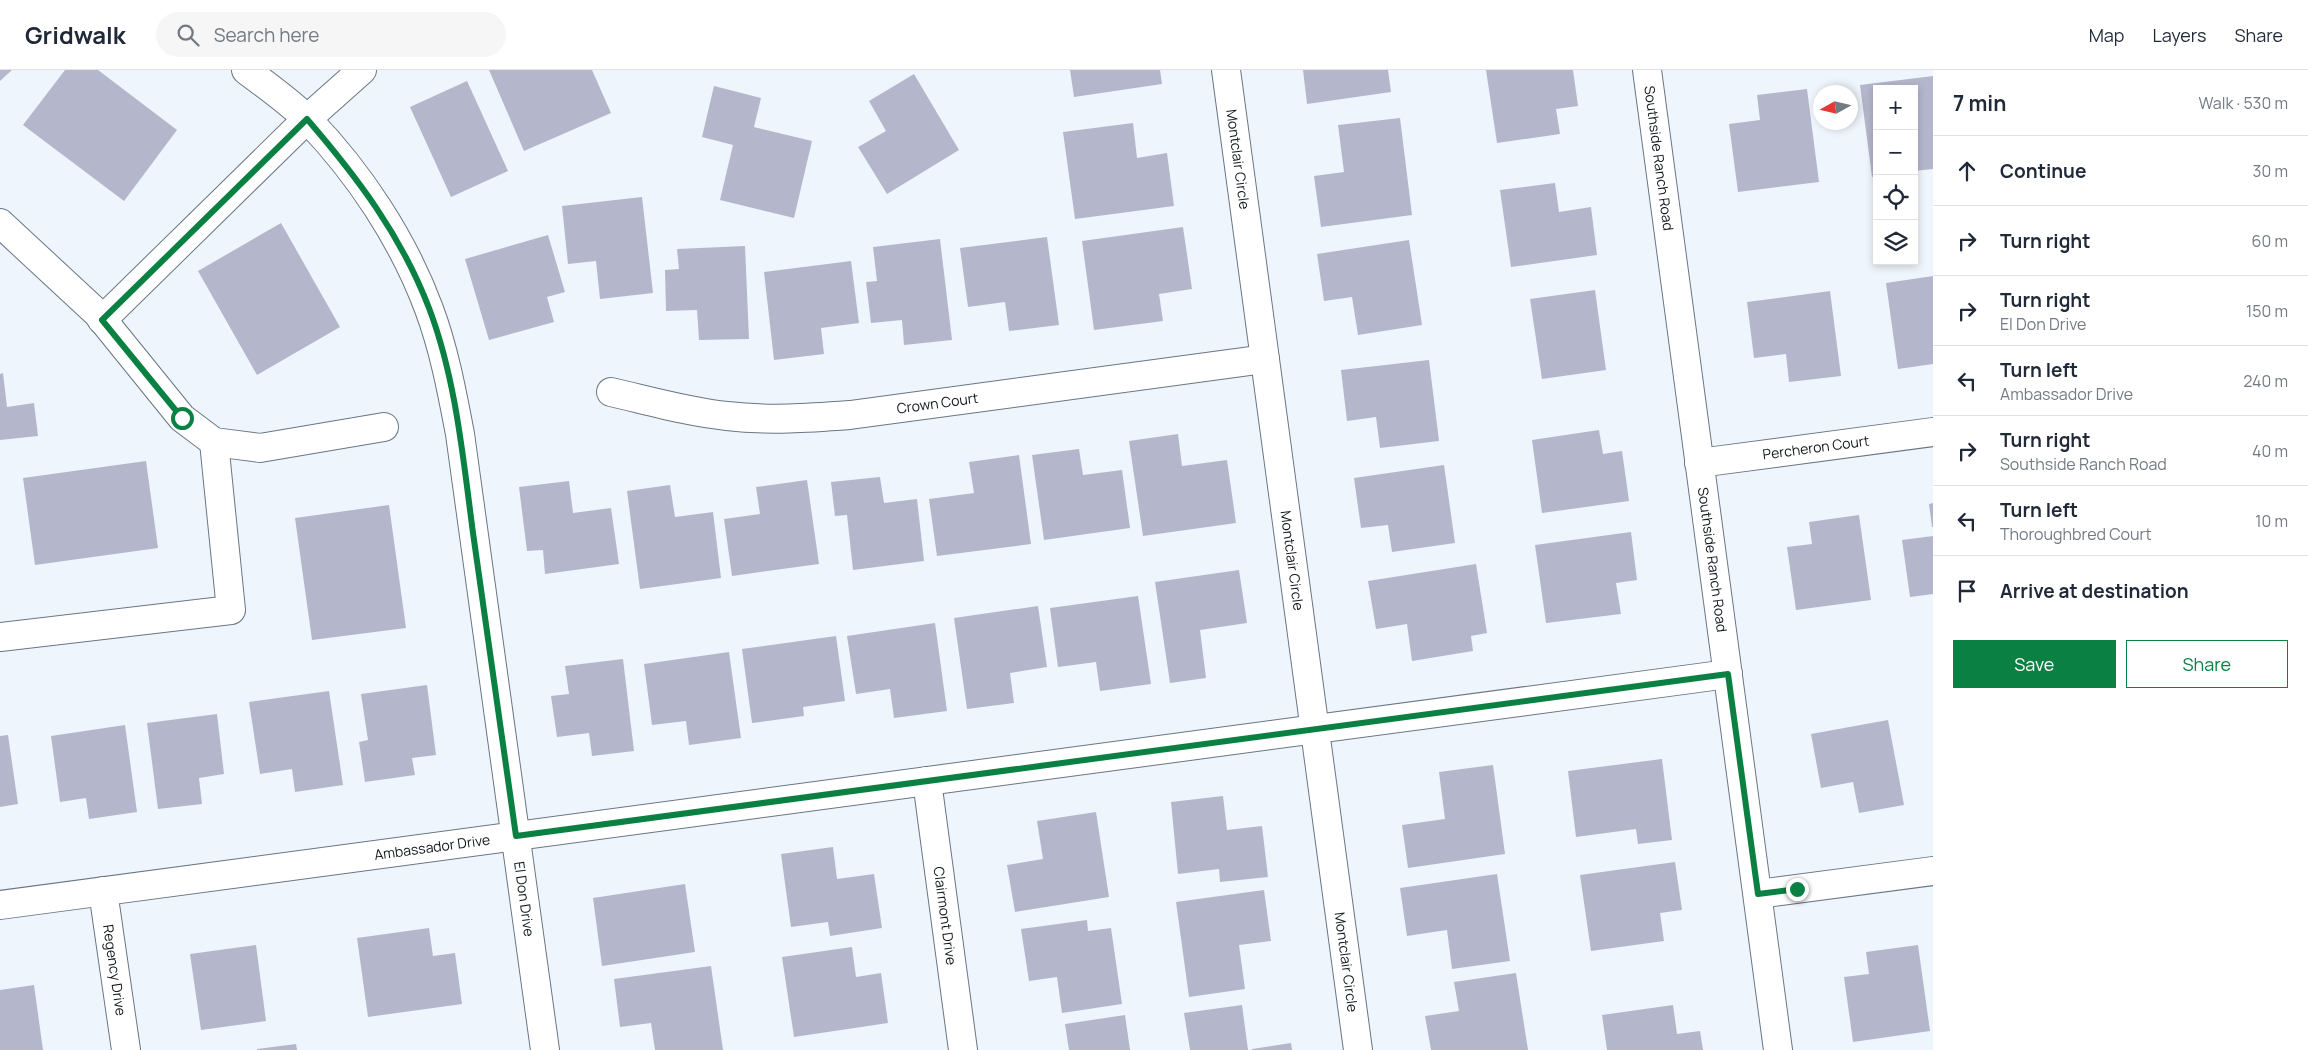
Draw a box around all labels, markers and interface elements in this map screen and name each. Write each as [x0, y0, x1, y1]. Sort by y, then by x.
search box [156, 12, 506, 57]
text: Gridwalk [25, 18, 126, 51]
icon: search [174, 21, 202, 49]
text: Search here [214, 22, 319, 48]
text: Map [2089, 23, 2124, 47]
text: Layers [2152, 23, 2206, 47]
text: Share [2234, 23, 2283, 47]
street label: Southside Ranch Road [1640, 84, 1678, 232]
north arrow [1813, 85, 1858, 130]
map controls [1873, 85, 1918, 265]
button: + [1873, 85, 1918, 130]
text: 7 min [1953, 89, 2006, 117]
text: Walk · 530 m [2199, 92, 2288, 114]
street label: Montclair Circle [1222, 108, 1255, 210]
button: − [1873, 130, 1918, 175]
icon: ahead [1953, 157, 1981, 185]
text: Continue [2000, 158, 2086, 184]
text: 30 m [2253, 160, 2288, 182]
button: locate [1873, 175, 1918, 220]
button: layers [1873, 220, 1918, 265]
icon: right [1953, 227, 1981, 255]
text: Turn right [2000, 228, 2090, 254]
text: 60 m [2252, 230, 2288, 252]
text: Turn right [2000, 287, 2090, 313]
icon: right [1953, 297, 1981, 325]
text: 150 m [2246, 300, 2288, 322]
text: El Don Drive [2000, 313, 2086, 335]
text: Turn left [2000, 357, 2078, 383]
icon: left [1953, 367, 1981, 395]
text: 240 m [2243, 370, 2288, 392]
text: Ambassador Drive [2000, 383, 2133, 405]
street label: Crown Court [895, 388, 980, 418]
route start [171, 407, 194, 430]
text: Turn right [2000, 427, 2090, 453]
street label: Percheron Court [1761, 430, 1871, 463]
icon: right [1953, 437, 1981, 465]
text: 40 m [2252, 440, 2288, 462]
text: Southside Ranch Road [2000, 453, 2167, 475]
street label: Southside Ranch Road [1694, 486, 1732, 633]
text: Turn left [2000, 497, 2078, 523]
icon: left [1953, 507, 1981, 535]
street label: Montclair Circle [1276, 509, 1309, 612]
text: 10 m [2255, 510, 2288, 532]
text: Thoroughbred Court [2000, 523, 2152, 545]
icon: arrive [1953, 577, 1981, 605]
text: Arrive at destination [2000, 578, 2189, 604]
button: Save [1953, 640, 2116, 688]
button: Share [2126, 640, 2288, 688]
street label: Ambassador Drive [373, 830, 491, 864]
street label: El Don Drive [510, 860, 539, 938]
street label: Clairmont Drive [930, 865, 962, 966]
route end [1786, 878, 1809, 901]
street label: Montclair Circle [1330, 911, 1363, 1013]
street label: Regency Drive [99, 923, 131, 1017]

